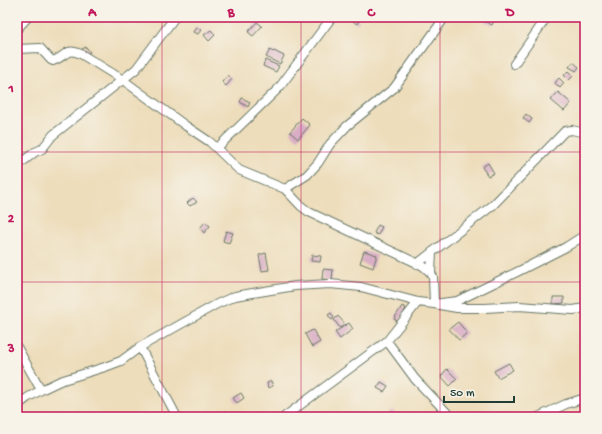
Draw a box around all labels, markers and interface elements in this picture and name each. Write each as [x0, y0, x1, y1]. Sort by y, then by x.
text: A [87, 6, 97, 21]
text: B [227, 6, 236, 21]
text: C [366, 6, 376, 21]
text: D [505, 6, 515, 21]
text: 1 [7, 82, 14, 97]
text: 2 [8, 212, 15, 227]
text: 3 [7, 342, 15, 357]
scale bar [444, 378, 514, 404]
text: 50 m [450, 387, 475, 401]

